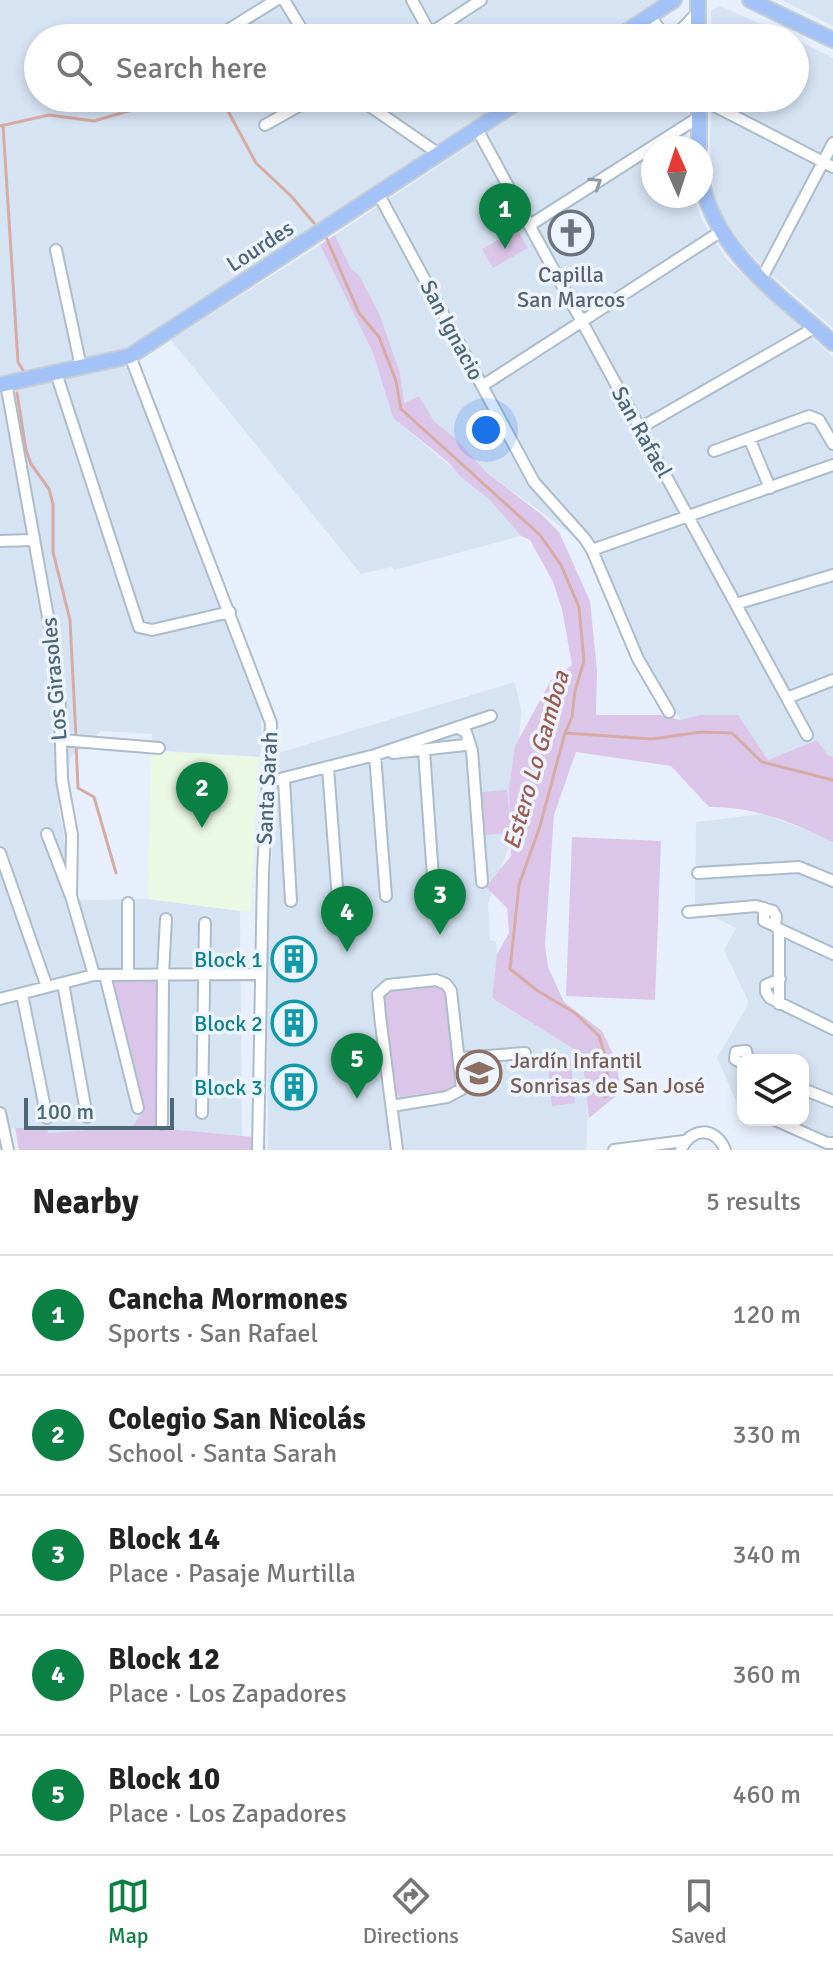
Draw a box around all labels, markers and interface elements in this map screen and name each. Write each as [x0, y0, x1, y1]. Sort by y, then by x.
search box [24, 24, 809, 112]
icon: search [52, 46, 96, 90]
text: Search here [116, 50, 267, 87]
north arrow [641, 136, 713, 208]
one-way arrow [587, 178, 601, 193]
pin: 1 [479, 183, 531, 249]
church icon: Capilla San Marcos [547, 209, 595, 257]
street label: Lourdes [221, 214, 299, 278]
place label: Capilla San Marcos [517, 261, 625, 313]
street label: San Ignacio [414, 275, 490, 385]
street label: San Rafael [606, 382, 678, 482]
your location [466, 410, 506, 450]
street label: Los Girasoles [35, 616, 73, 742]
water label: Estero Lo Gamboa [496, 667, 576, 853]
street label: Santa Sarah [251, 731, 283, 845]
pin: 2 [176, 762, 228, 828]
pin: 3 [414, 869, 466, 935]
pin: 4 [321, 886, 373, 952]
building icon: Block 1 [270, 935, 318, 983]
place label: Block 1 [194, 946, 263, 973]
building icon: Block 2 [270, 999, 318, 1047]
place label: Block 2 [194, 1010, 263, 1037]
pin: 5 [331, 1033, 383, 1099]
place label: Jardín Infantil Sonrisas de San José [510, 1047, 705, 1099]
school or university icon: Jardín Infantil Sonrisas de San José [455, 1049, 503, 1097]
map controls [737, 1054, 809, 1126]
button: layers [737, 1054, 809, 1126]
building icon: Block 3 [270, 1063, 318, 1111]
place label: Block 3 [194, 1074, 263, 1101]
scale bar [24, 1094, 174, 1130]
text: 100 m [36, 1098, 94, 1125]
text: Nearby [32, 1181, 139, 1223]
text: 5 results [706, 1186, 801, 1218]
text: Cancha Mormones [108, 1281, 348, 1318]
text: 1 [51, 1299, 65, 1331]
text: 120 m [732, 1299, 801, 1331]
text: Sports · San Rafael [108, 1318, 318, 1350]
text: Colegio San Nicolás [108, 1401, 366, 1438]
text: 2 [51, 1419, 65, 1451]
text: 330 m [732, 1419, 801, 1451]
text: School · Santa Sarah [108, 1438, 337, 1470]
text: Block 14 [108, 1521, 220, 1558]
text: 3 [51, 1539, 65, 1571]
text: 340 m [732, 1539, 801, 1571]
text: Place · Pasaje Murtilla [108, 1558, 356, 1590]
text: Block 12 [108, 1641, 220, 1678]
text: 4 [51, 1659, 65, 1691]
text: 360 m [732, 1659, 801, 1691]
text: Place · Los Zapadores [108, 1678, 347, 1710]
text: Block 10 [108, 1761, 220, 1798]
text: 5 [51, 1779, 65, 1811]
text: 460 m [732, 1779, 801, 1811]
text: Place · Los Zapadores [108, 1798, 347, 1830]
tab: Map [106, 1874, 150, 1949]
tab: Directions [363, 1874, 459, 1949]
tab: Saved [671, 1874, 727, 1949]

